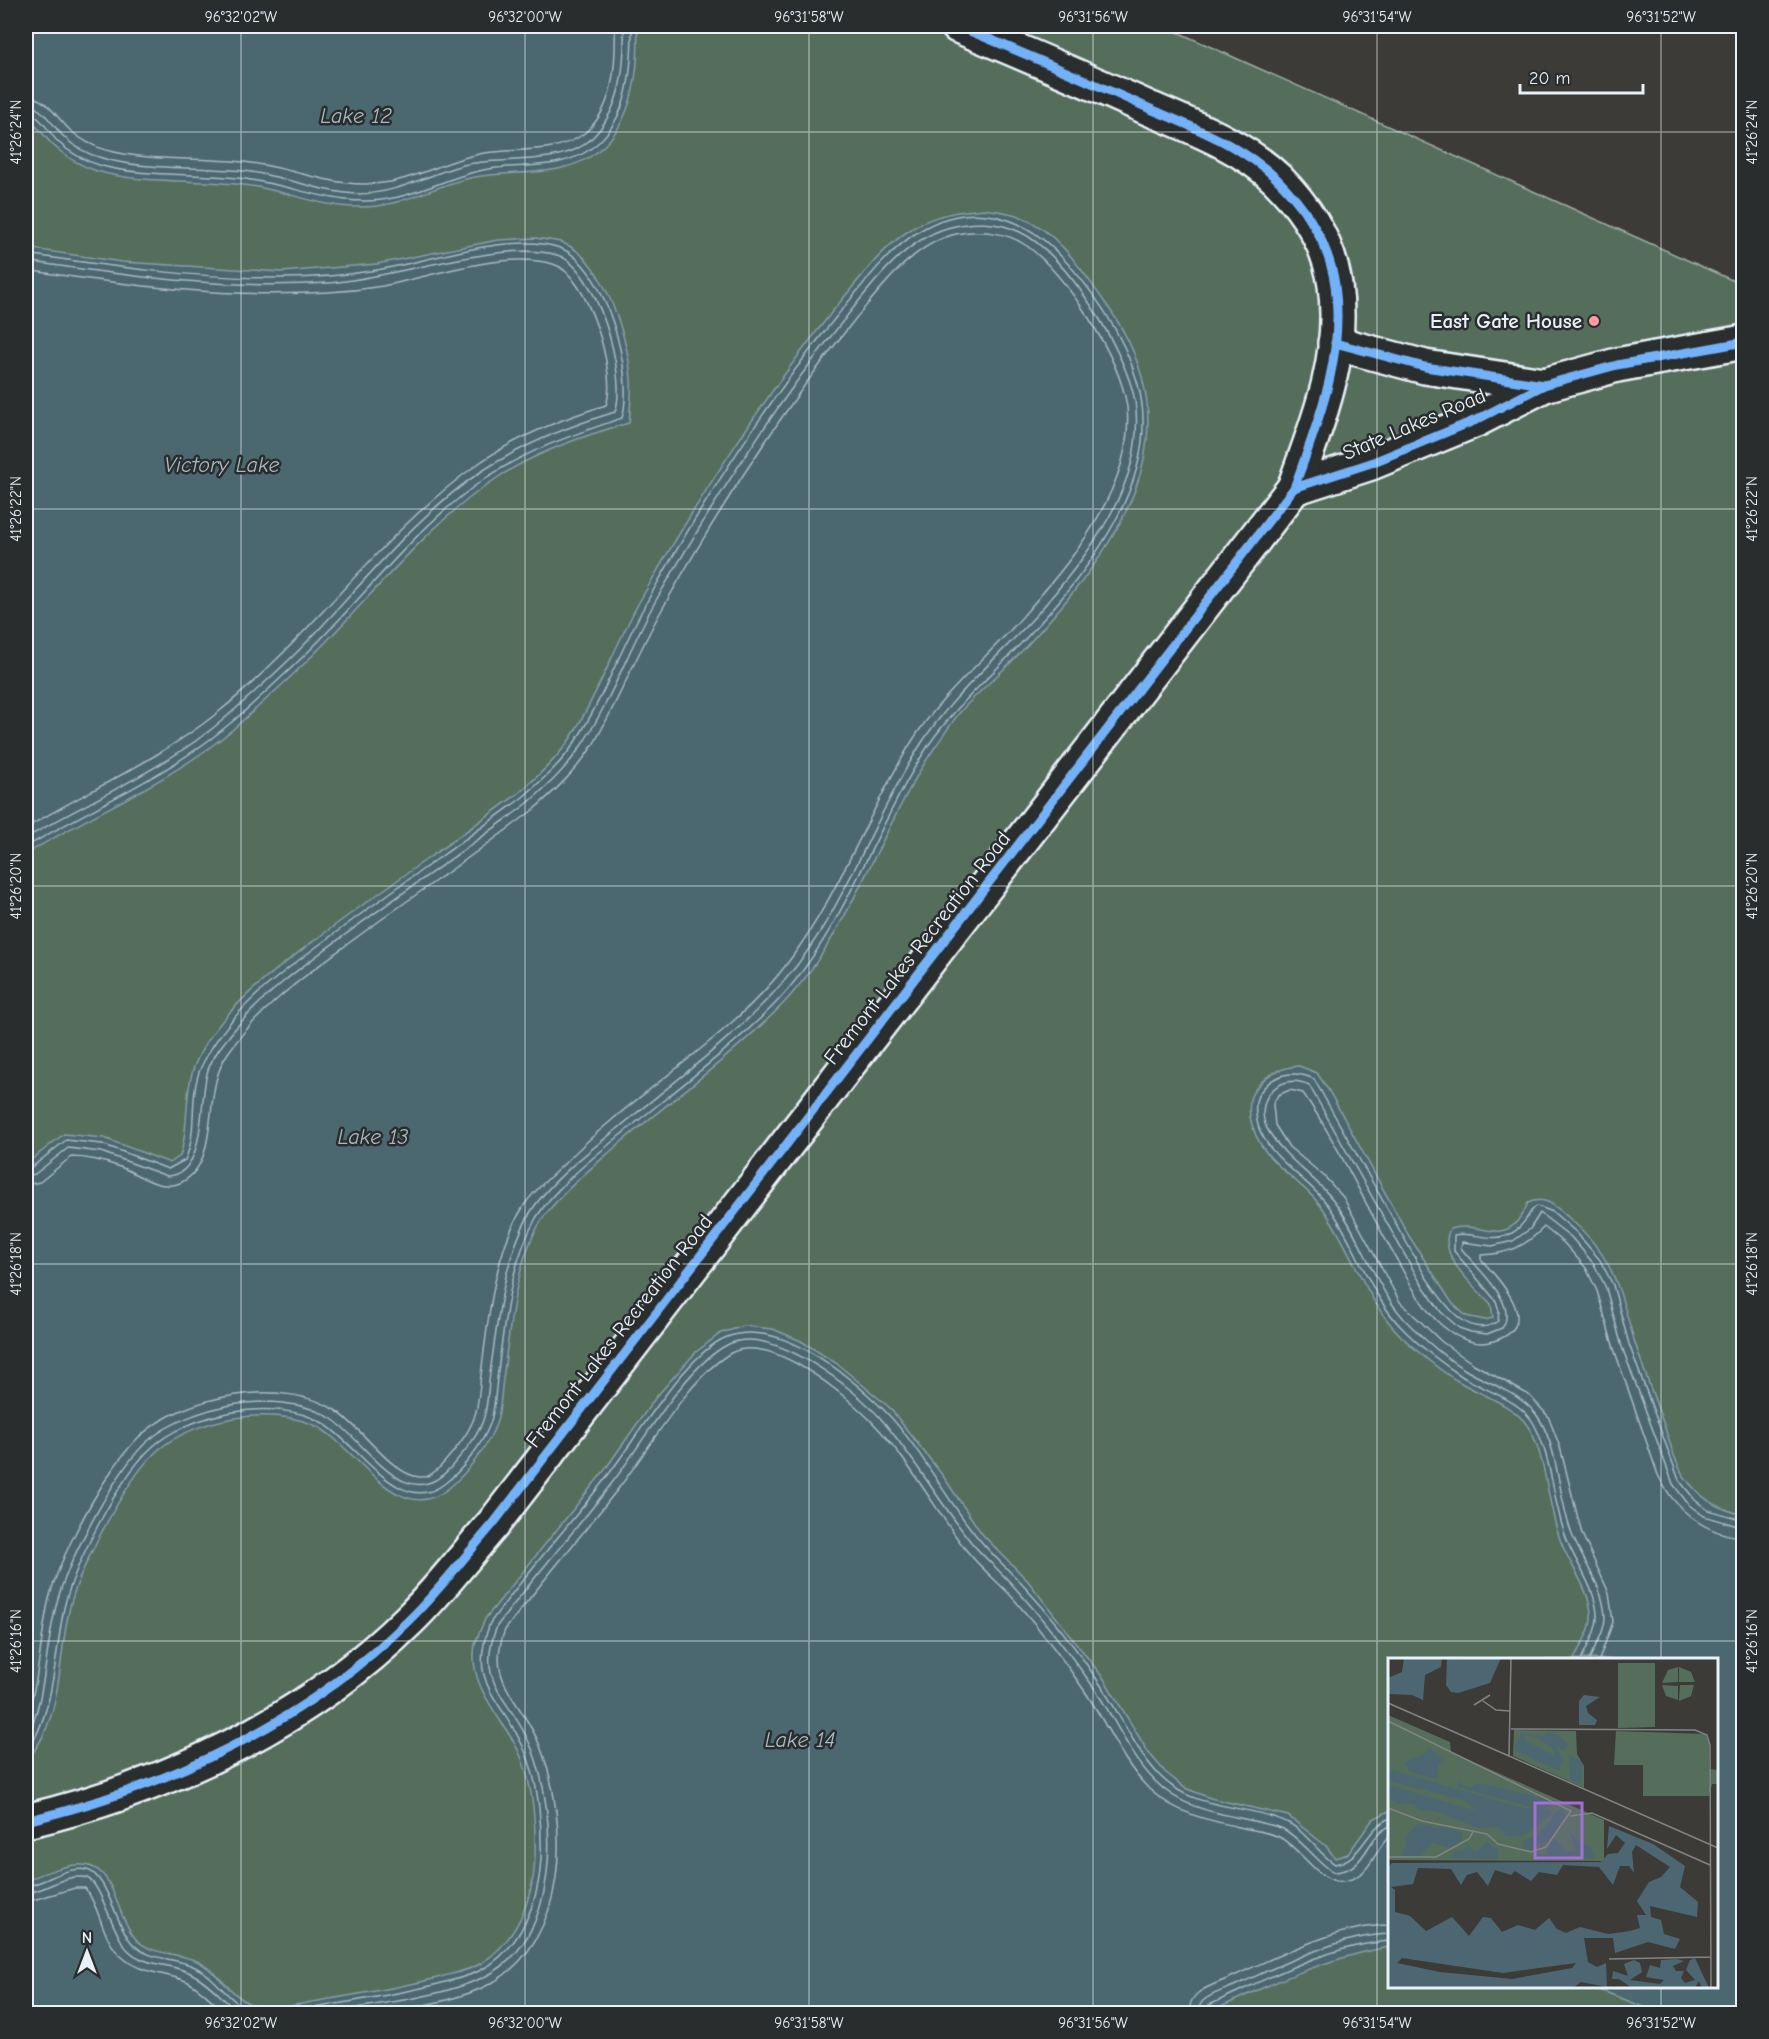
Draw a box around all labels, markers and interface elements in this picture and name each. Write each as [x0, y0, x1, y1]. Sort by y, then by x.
text: 96°32'02"W [205, 8, 277, 26]
text: 96°32'00"W [488, 8, 562, 26]
text: 96°31'58"W [774, 8, 844, 26]
text: 96°31'56"W [1058, 8, 1128, 26]
text: 96°31'54"W [1343, 8, 1411, 26]
text: 96°31'52"W [1626, 8, 1696, 26]
scale bar [1520, 57, 1643, 95]
text: 20 m [1529, 68, 1570, 89]
text: 41°26'24"N [7, 100, 25, 164]
text: 41°26'24"N [1743, 100, 1761, 164]
water label: Lake 12 [320, 103, 392, 129]
place label: East Gate House [1430, 309, 1582, 333]
marker: East Gate House [1587, 314, 1601, 328]
street label: State Lakes Road [1339, 383, 1489, 465]
water label: Victory Lake [164, 452, 280, 478]
text: 41°26'22"N [7, 476, 25, 542]
text: 41°26'22"N [1743, 476, 1761, 542]
street label: Fremont Lakes Recreation Road [819, 827, 1015, 1069]
text: 41°26'20"N [7, 853, 25, 919]
text: 41°26'20"N [1743, 853, 1761, 919]
water label: Lake 13 [337, 1124, 409, 1150]
street label: Fremont Lakes Recreation Road [521, 1210, 717, 1452]
text: 41°26'18"N [7, 1232, 25, 1296]
text: 41°26'18"N [1743, 1232, 1761, 1296]
text: 41°26'16"N [7, 1609, 25, 1673]
text: 41°26'16"N [1743, 1609, 1761, 1673]
inset map [1388, 1658, 1718, 1988]
water label: Lake 14 [765, 1727, 836, 1753]
north arrow [57, 1922, 117, 1982]
text: N [82, 1929, 92, 1947]
text: 96°32'02"W [205, 2014, 277, 2032]
text: 96°32'00"W [488, 2014, 562, 2032]
text: 96°31'58"W [774, 2014, 844, 2032]
text: 96°31'56"W [1058, 2014, 1128, 2032]
text: 96°31'54"W [1343, 2014, 1411, 2032]
text: 96°31'52"W [1626, 2014, 1696, 2032]

